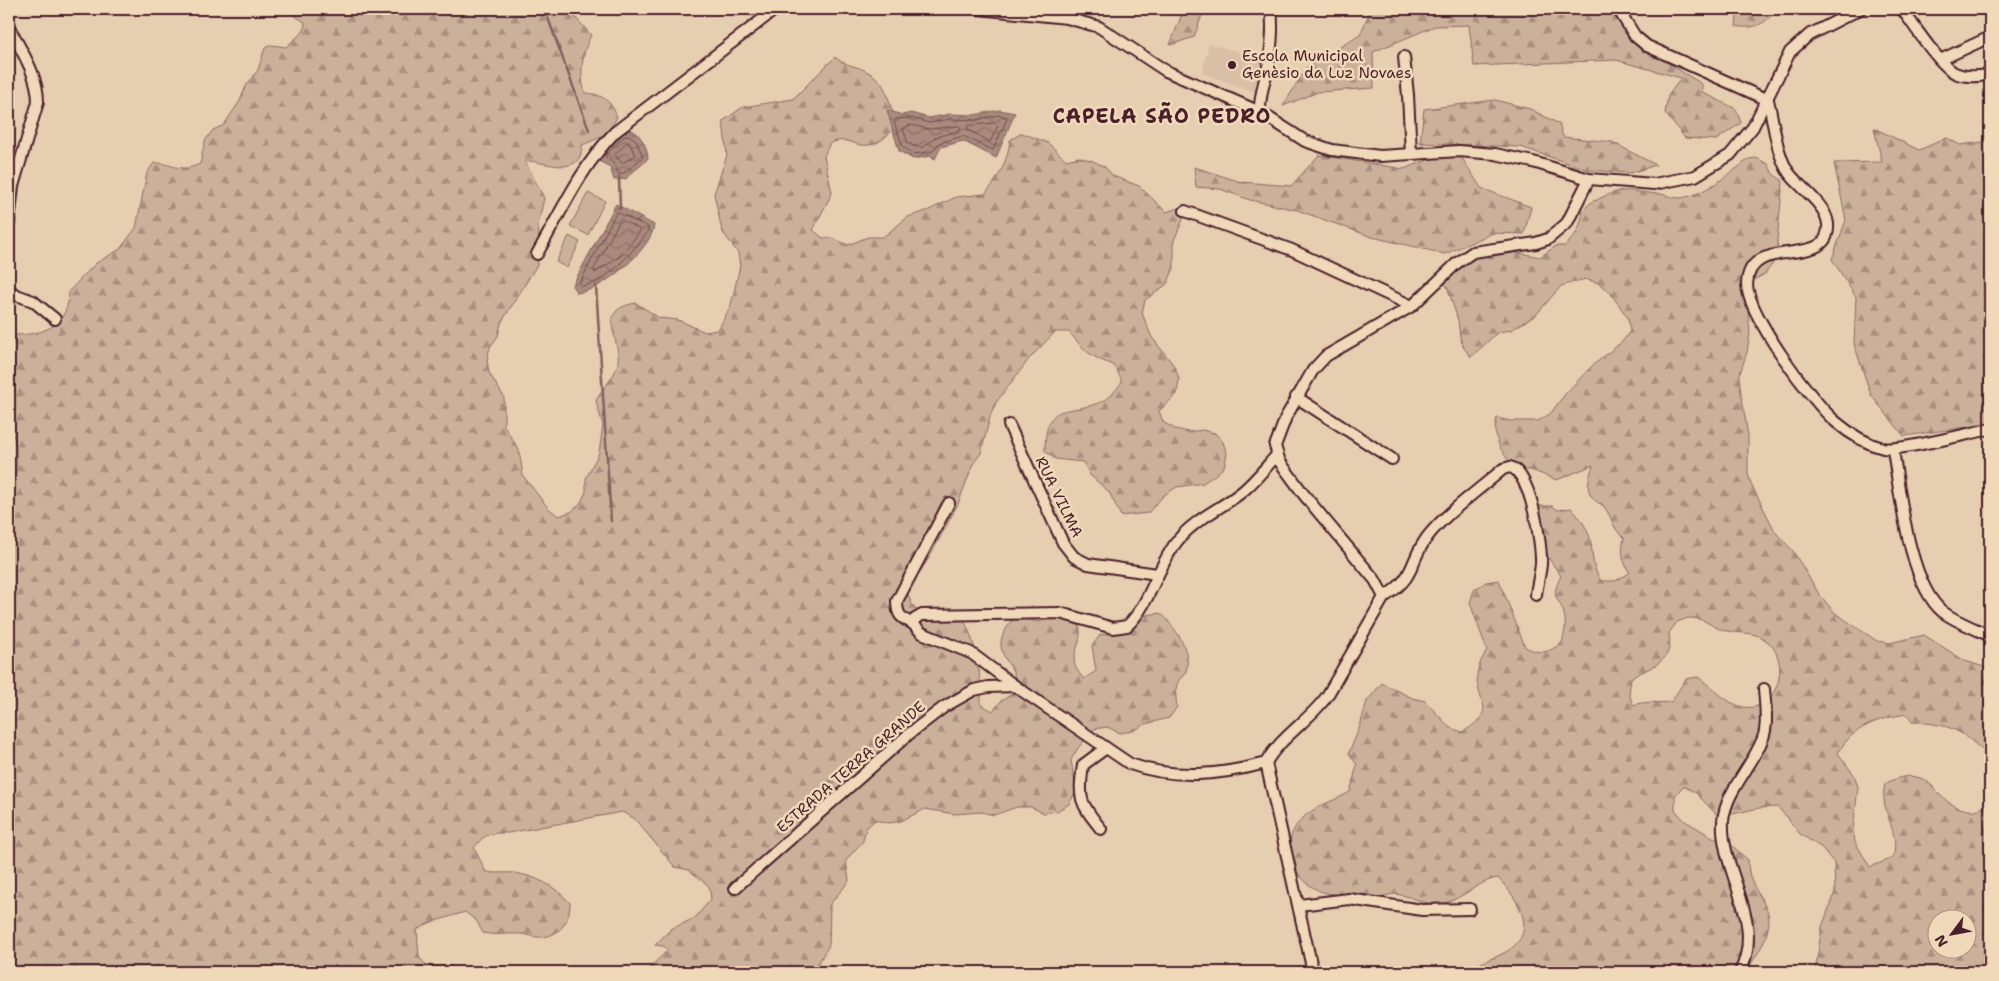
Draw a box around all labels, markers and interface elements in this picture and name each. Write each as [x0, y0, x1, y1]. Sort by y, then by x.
place label: Escola Municipal Genèsio da Luz Novaes [1242, 46, 1411, 83]
marker: Escola Municipal Genèsio da Luz Novaes [1226, 59, 1238, 71]
district label: CAPELA SÃO PEDRO [1053, 102, 1271, 129]
street label: RUA VILMA [1031, 453, 1087, 541]
street label: ESTRADA TERRA GRANDE [772, 697, 930, 837]
north arrow [1926, 908, 1976, 958]
text: N [1930, 931, 1952, 950]

